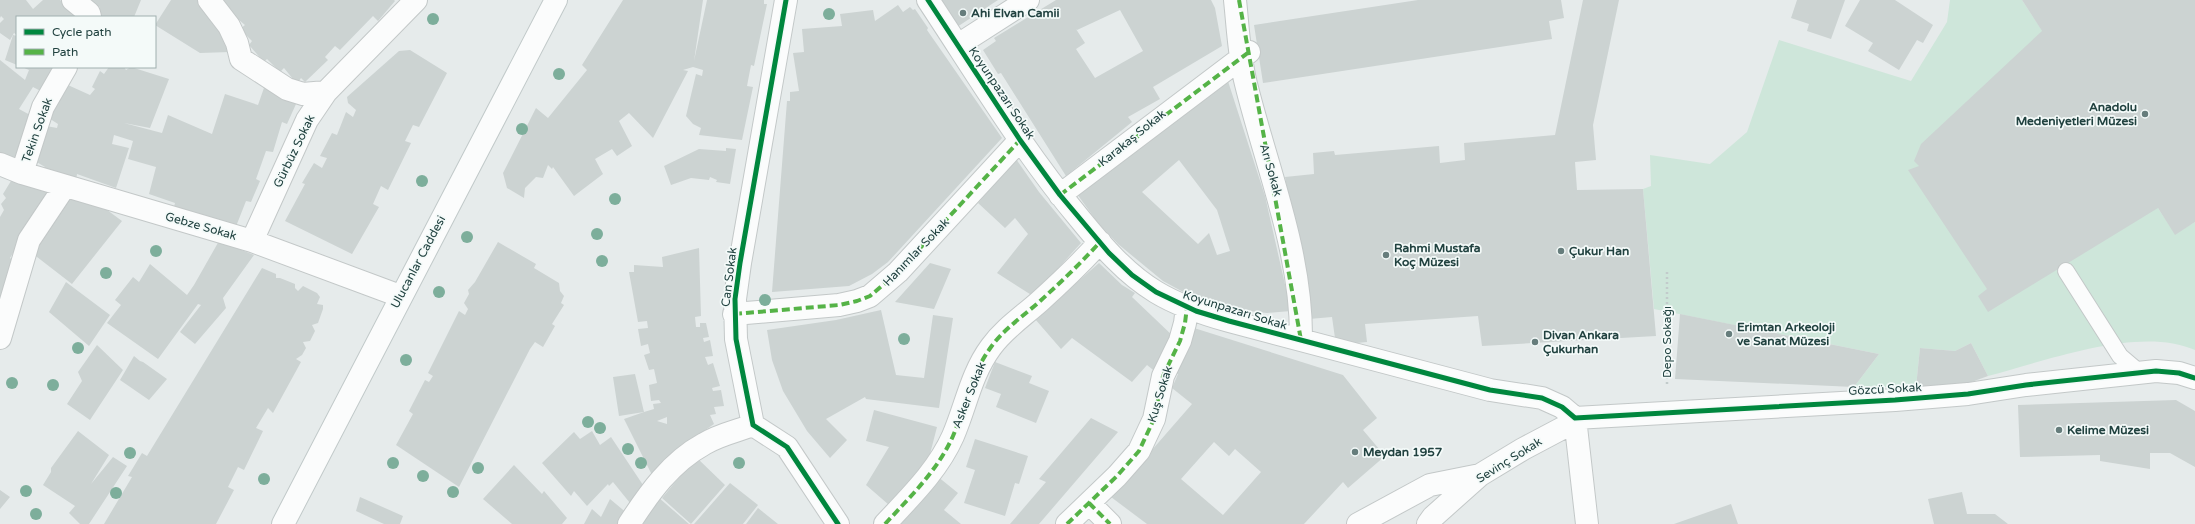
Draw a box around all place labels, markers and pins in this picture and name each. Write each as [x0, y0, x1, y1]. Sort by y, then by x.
place label: Ahi Elvan Camii [971, 6, 1059, 20]
marker: Ahi Elvan Camii [958, 8, 968, 18]
place label: Anadolu Medeniyetleri Müzesi [2016, 100, 2137, 129]
marker: Anadolu Medeniyetleri Müzesi [2140, 109, 2150, 119]
place label: Rahmi Mustafa Koç Müzesi [1394, 241, 1481, 270]
place label: Çukur Han [1569, 244, 1629, 259]
marker: Çukur Han [1556, 246, 1566, 256]
marker: Rahmi Mustafa Koç Müzesi [1381, 250, 1391, 260]
place label: Erimtan Arkeoloji ve Sanat Müzesi [1737, 320, 1835, 348]
place label: Divan Ankara Çukurhan [1543, 328, 1619, 357]
marker: Erimtan Arkeoloji ve Sanat Müzesi [1724, 329, 1734, 339]
marker: Divan Ankara Çukurhan [1530, 337, 1540, 347]
place label: Kelime Müzesi [2067, 423, 2149, 437]
marker: Kelime Müzesi [2054, 425, 2064, 435]
place label: Meydan 1957 [1363, 445, 1443, 460]
marker: Meydan 1957 [1350, 447, 1360, 457]

